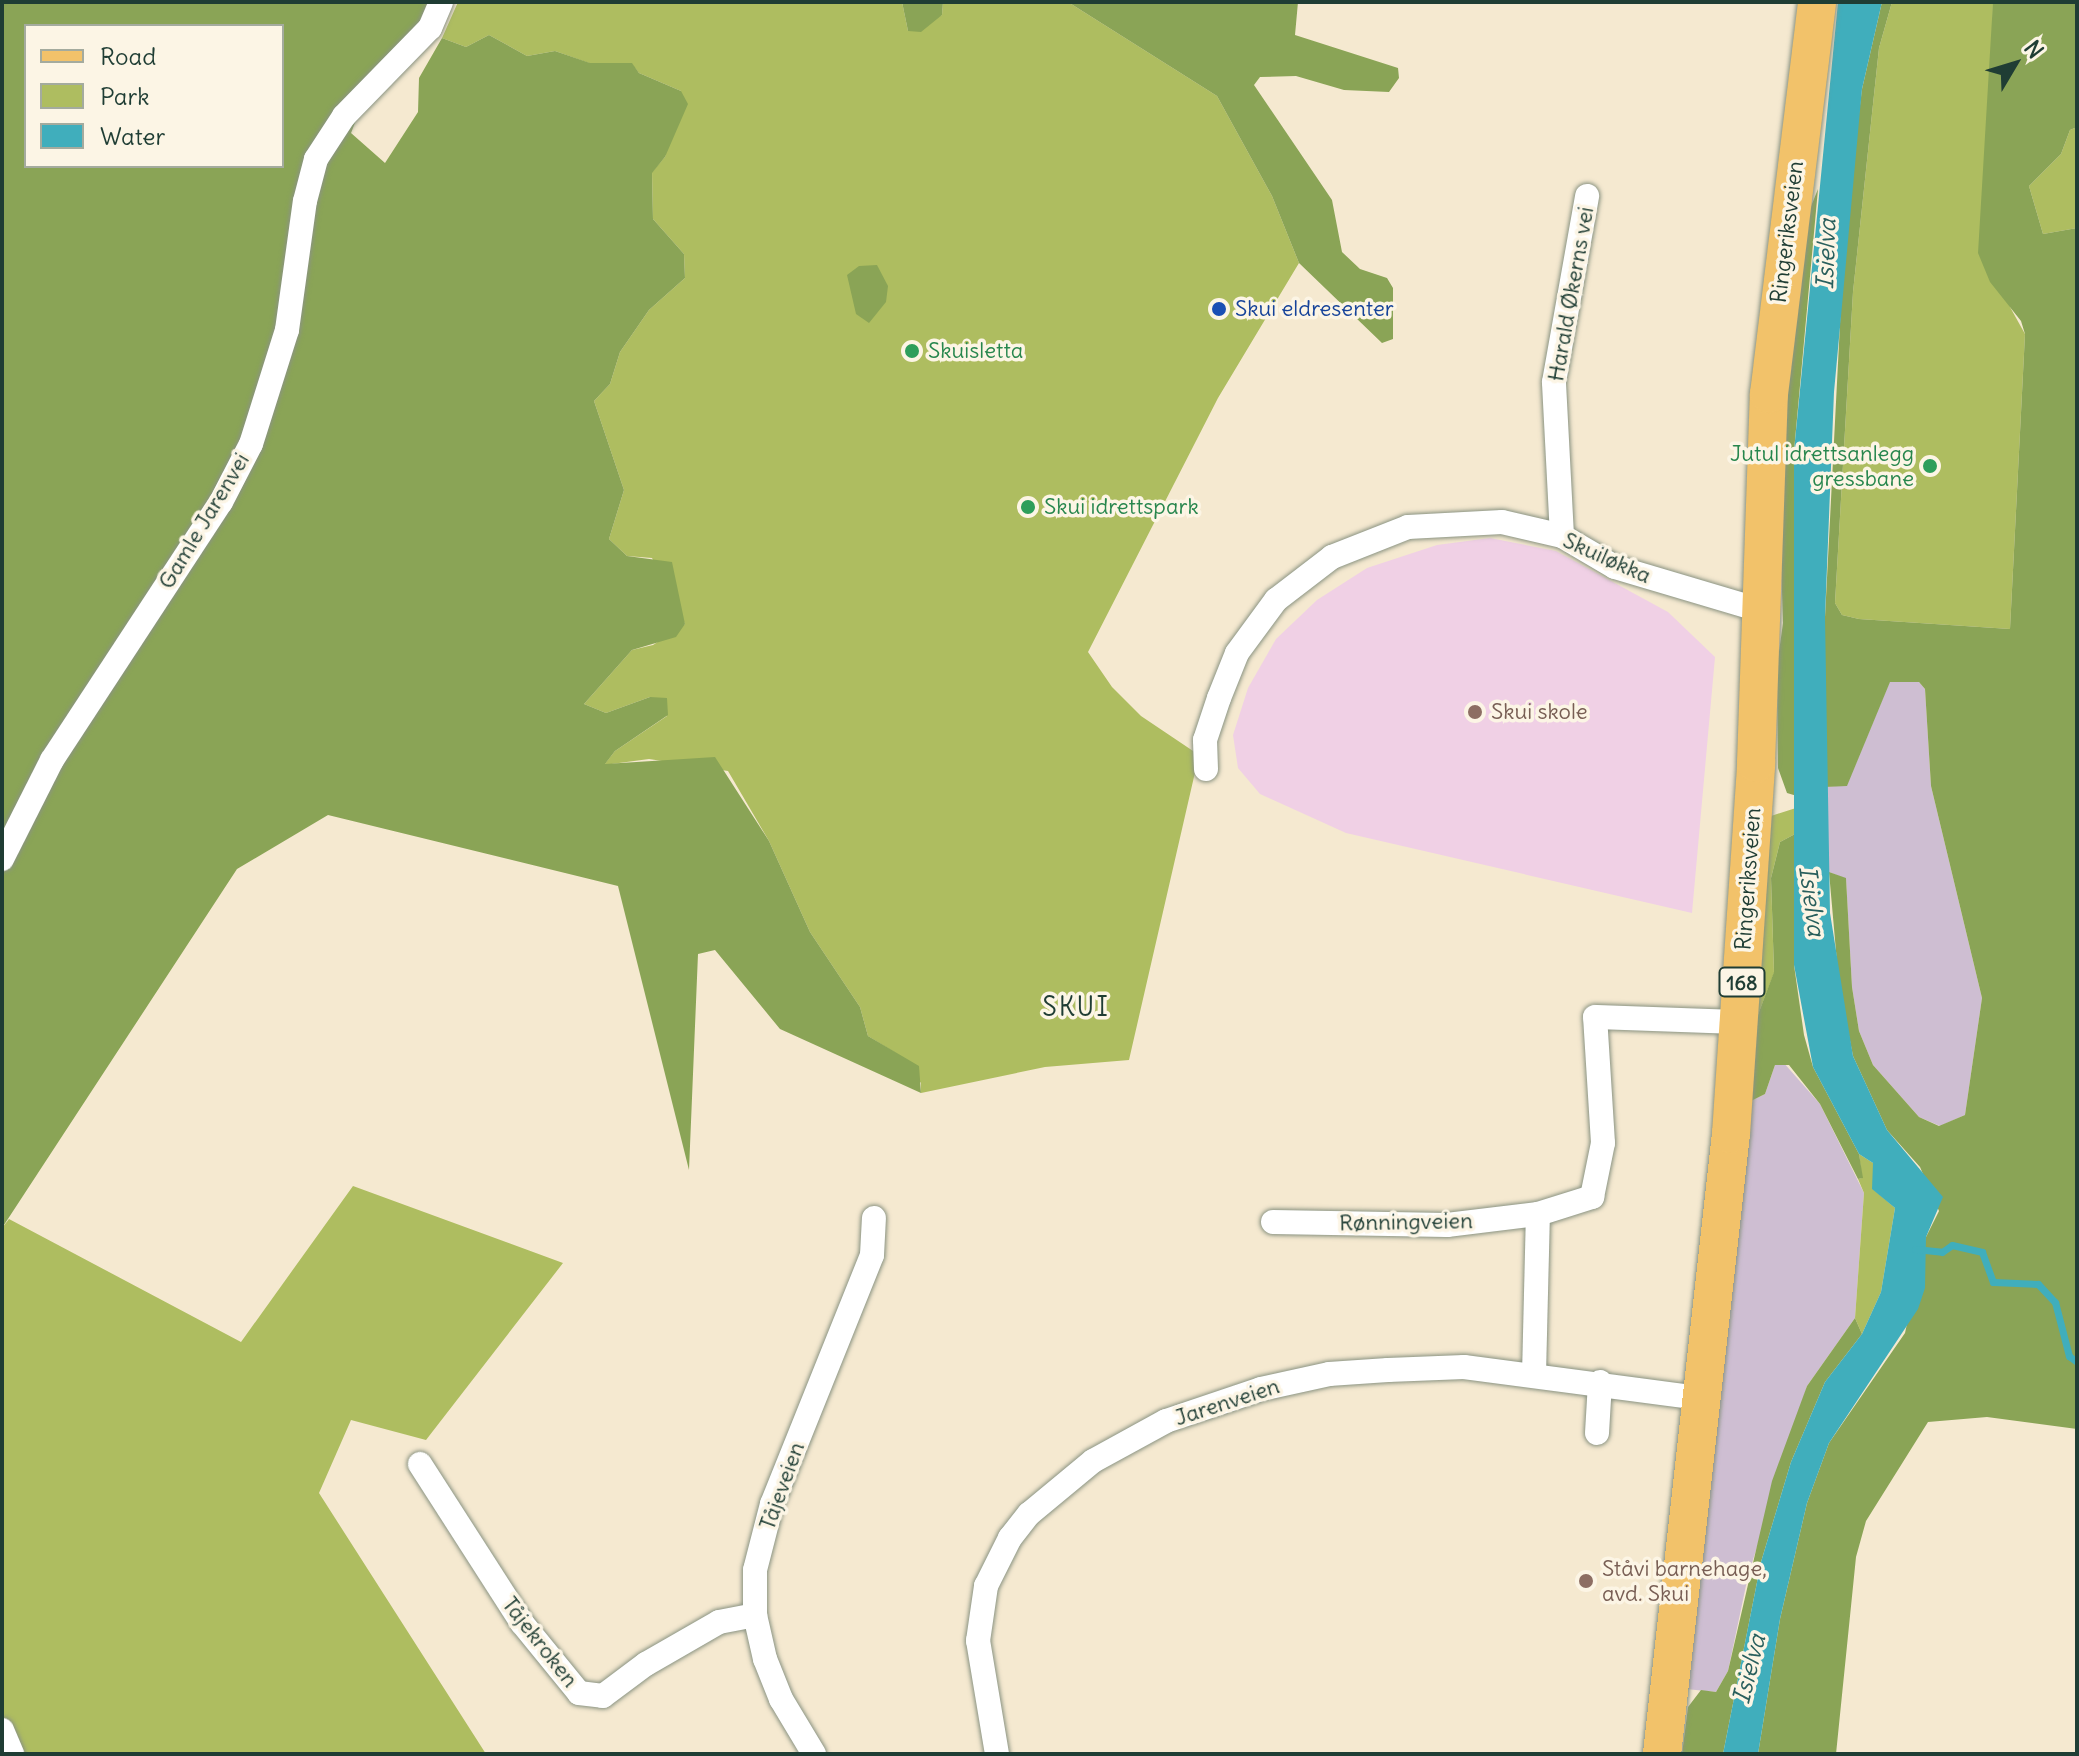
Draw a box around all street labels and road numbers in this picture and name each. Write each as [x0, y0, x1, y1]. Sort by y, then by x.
street label: Ringeriksveien [1765, 159, 1809, 305]
street label: Harald Økerns vei [1543, 205, 1599, 383]
street label: Gamle Jarenvei [153, 448, 255, 594]
street label: Skuiløkka [1559, 527, 1655, 589]
street label: Ringeriksveien [1730, 807, 1766, 951]
road number: 168 [1718, 966, 1766, 998]
street label: Rønningveien [1339, 1208, 1473, 1236]
street label: Jarenveien [1171, 1373, 1283, 1431]
street label: Tåjeveien [754, 1439, 810, 1533]
street label: Tåjekroken [497, 1592, 583, 1692]

